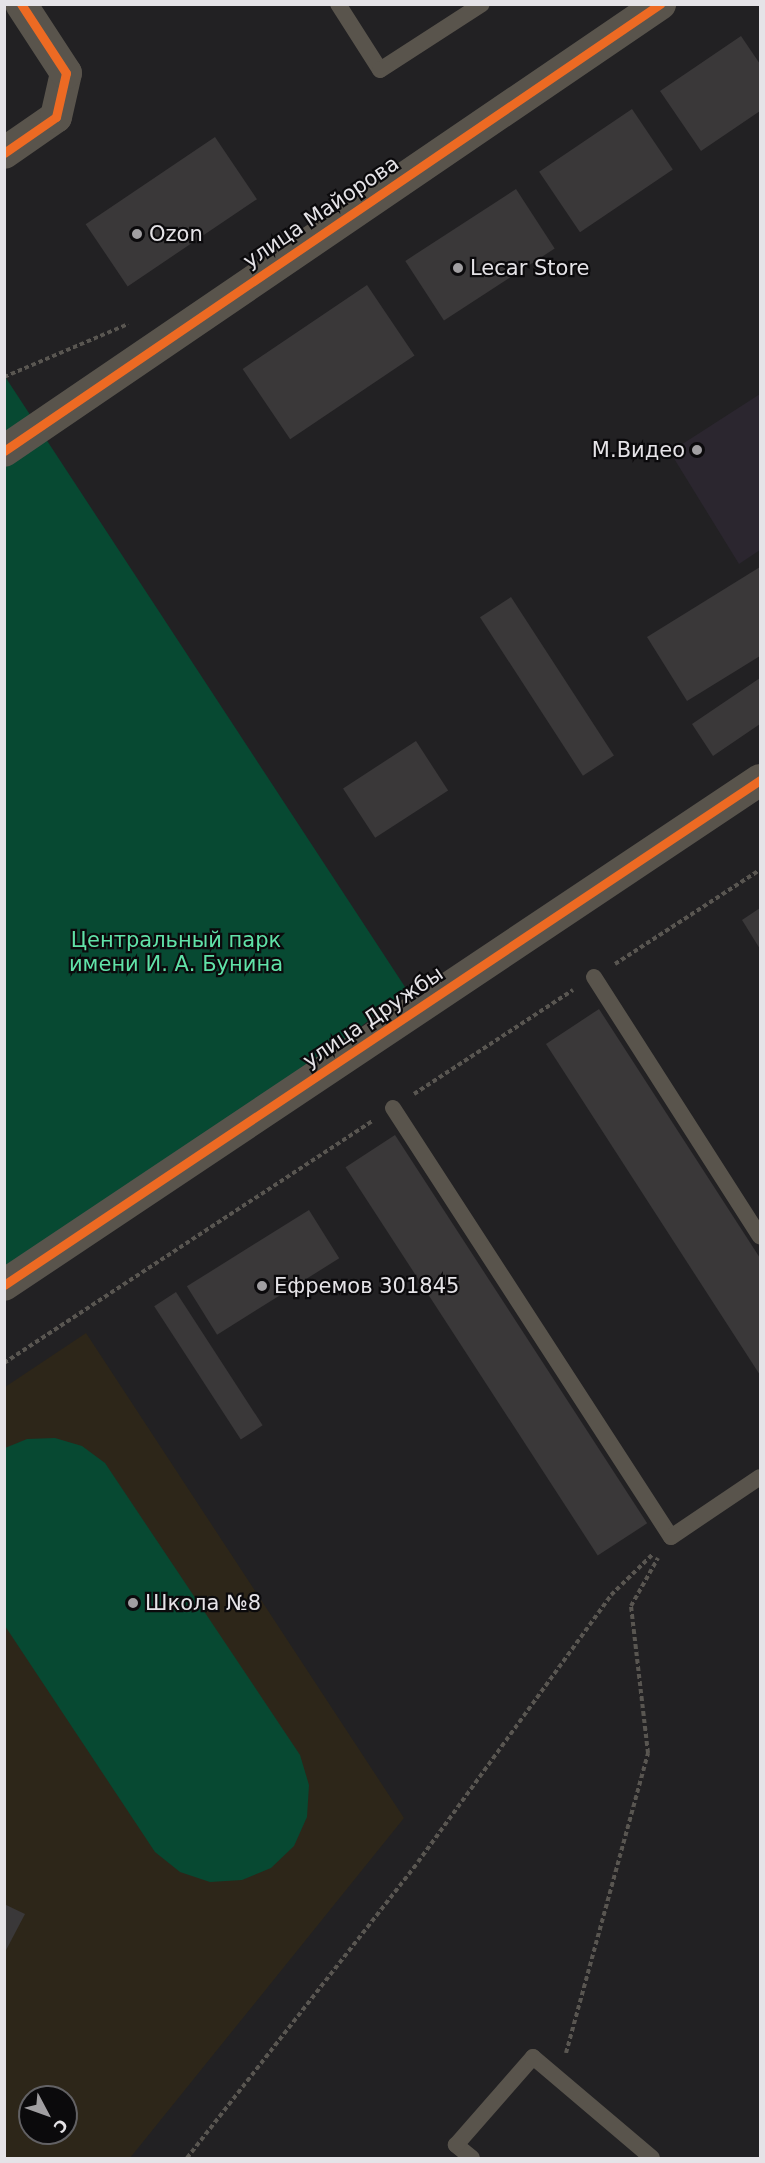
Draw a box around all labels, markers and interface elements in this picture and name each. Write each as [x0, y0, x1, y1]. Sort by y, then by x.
street label: улица Майорова [238, 151, 404, 273]
place label: Ozon [149, 221, 203, 247]
marker: Ozon [130, 227, 144, 241]
place label: Lecar Store [470, 255, 589, 281]
marker: Lecar Store [451, 261, 465, 275]
place label: М.Видео [592, 437, 685, 463]
marker: М.Видео [690, 443, 704, 457]
park label: Центральный парк имени И. А. Бунина [69, 927, 283, 977]
street label: улица Дружбы [298, 961, 448, 1073]
place label: Ефремов 301845 [274, 1273, 459, 1299]
marker: Ефремов 301845 [255, 1279, 269, 1293]
place label: Школа №8 [145, 1590, 261, 1616]
marker: Школа №8 [126, 1596, 140, 1610]
north arrow [18, 2085, 78, 2145]
text: С [49, 2115, 71, 2136]

